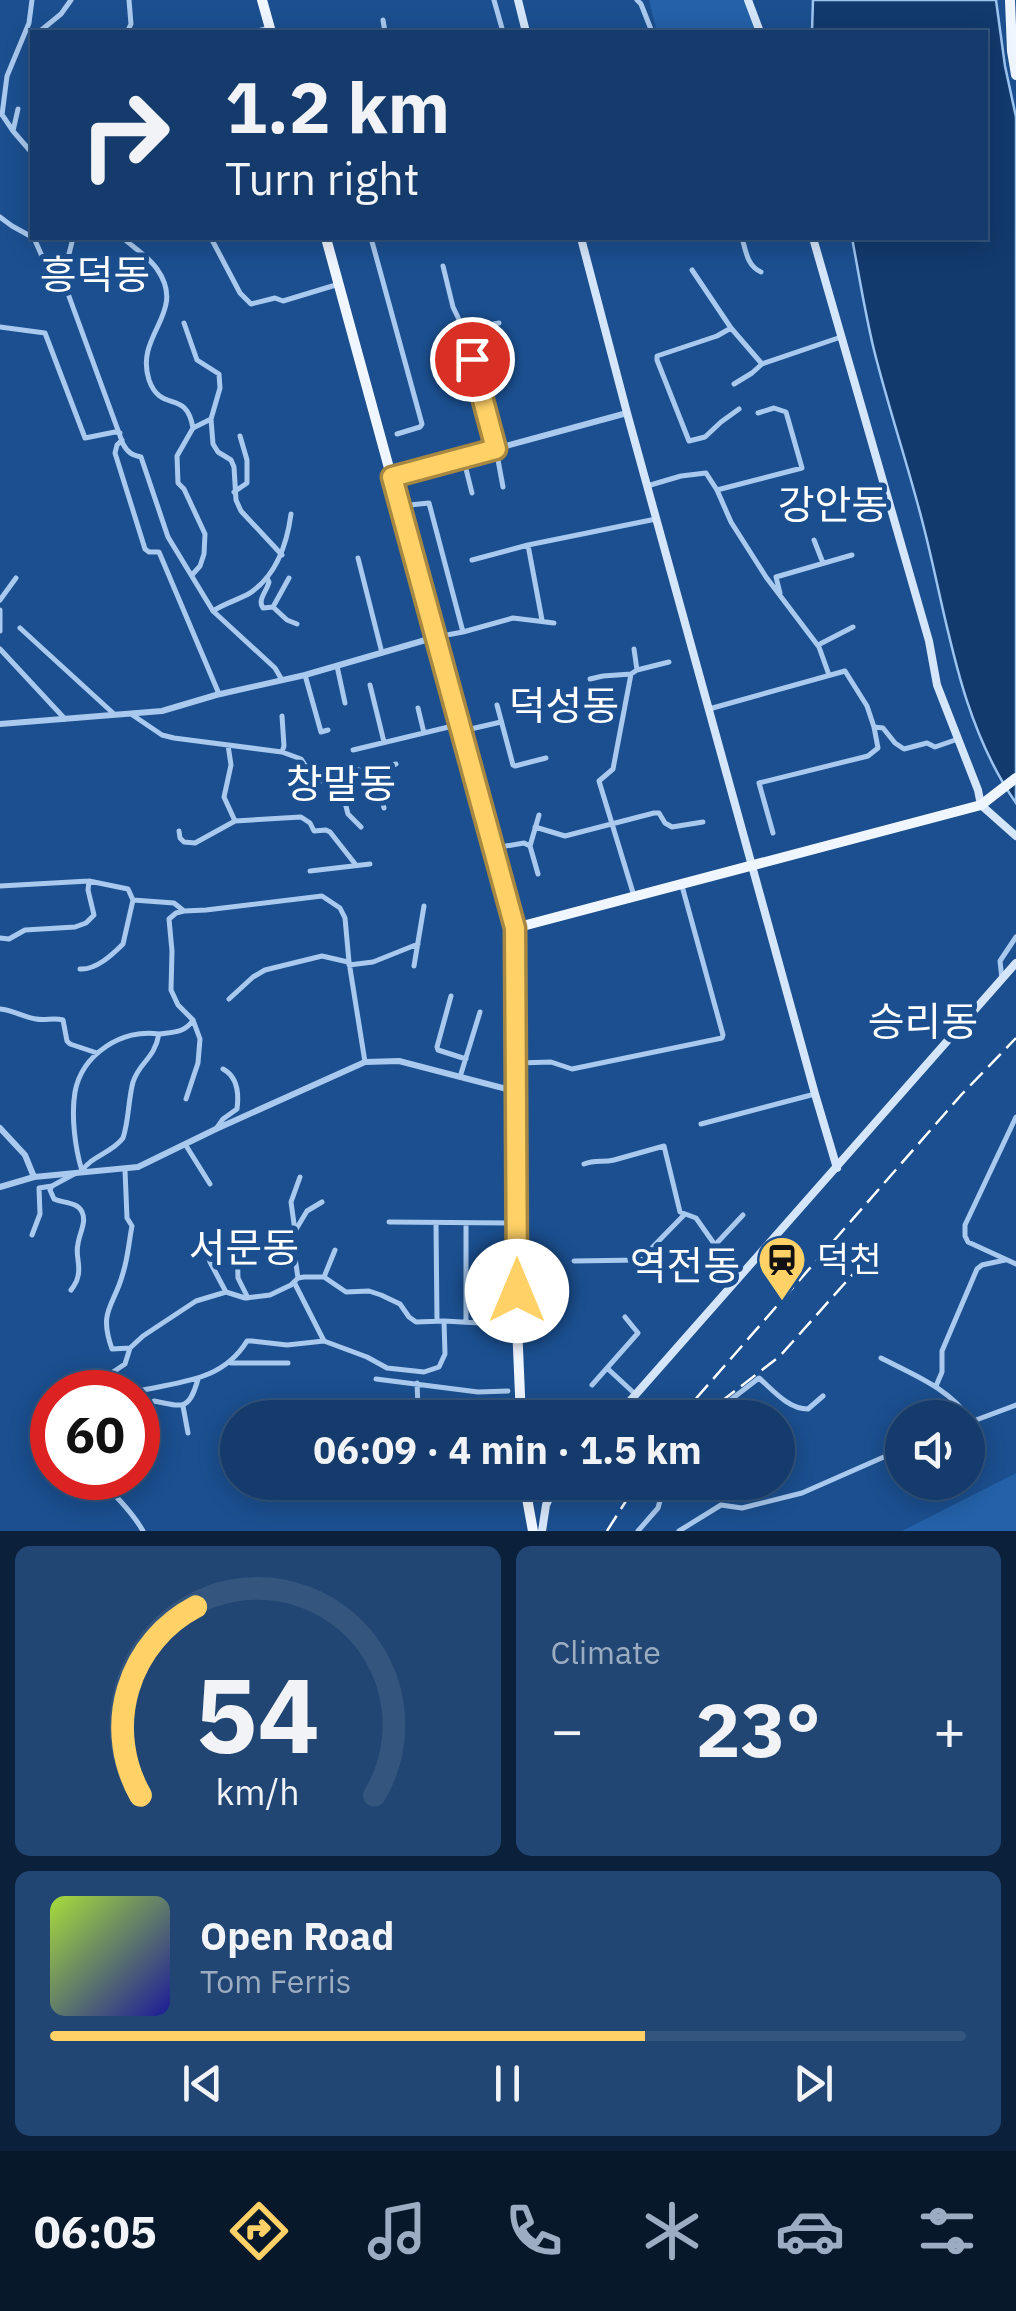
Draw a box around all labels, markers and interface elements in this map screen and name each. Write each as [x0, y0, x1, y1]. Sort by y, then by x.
text: 1.2 km [225, 61, 450, 152]
icon: right [60, 70, 190, 200]
text: Turn right [225, 149, 420, 207]
district label: 흥덕동 [40, 248, 150, 300]
pin [430, 317, 515, 402]
icon: arrive [445, 332, 500, 387]
district label: 강안동 [778, 478, 888, 530]
district label: 덕성동 [509, 679, 619, 731]
district label: 창말동 [286, 757, 396, 809]
district label: 승리동 [868, 995, 978, 1047]
district label: 서문동 [189, 1221, 299, 1273]
station icon: 덕천 [756, 1234, 808, 1302]
place label: 덕천 [817, 1236, 881, 1282]
position arrow [465, 1239, 569, 1343]
district label: 역전동 [630, 1239, 740, 1291]
speed limit sign: 60 [30, 1370, 160, 1500]
map controls [885, 1400, 985, 1500]
button: sound [885, 1400, 985, 1500]
text: 06:09 · 4 min · 1.5 km [313, 1425, 702, 1474]
text: Climate [551, 1631, 661, 1673]
text: 54 [195, 1646, 320, 1782]
text: 23° [696, 1680, 821, 1778]
text: − [551, 1694, 584, 1765]
text: + [933, 1694, 966, 1765]
text: km/h [216, 1768, 300, 1815]
text: Open Road [200, 1911, 394, 1960]
text: Tom Ferris [200, 1960, 351, 2002]
icon: previous [175, 2056, 230, 2111]
icon: pause [480, 2056, 535, 2111]
icon: next [786, 2056, 841, 2111]
icon: directions [224, 2196, 294, 2266]
icon: music [362, 2196, 432, 2266]
icon: phone [499, 2196, 569, 2266]
icon: climate [637, 2196, 707, 2266]
icon: car [775, 2196, 845, 2266]
icon: filters [912, 2196, 982, 2266]
text: 06:05 [34, 2202, 157, 2260]

